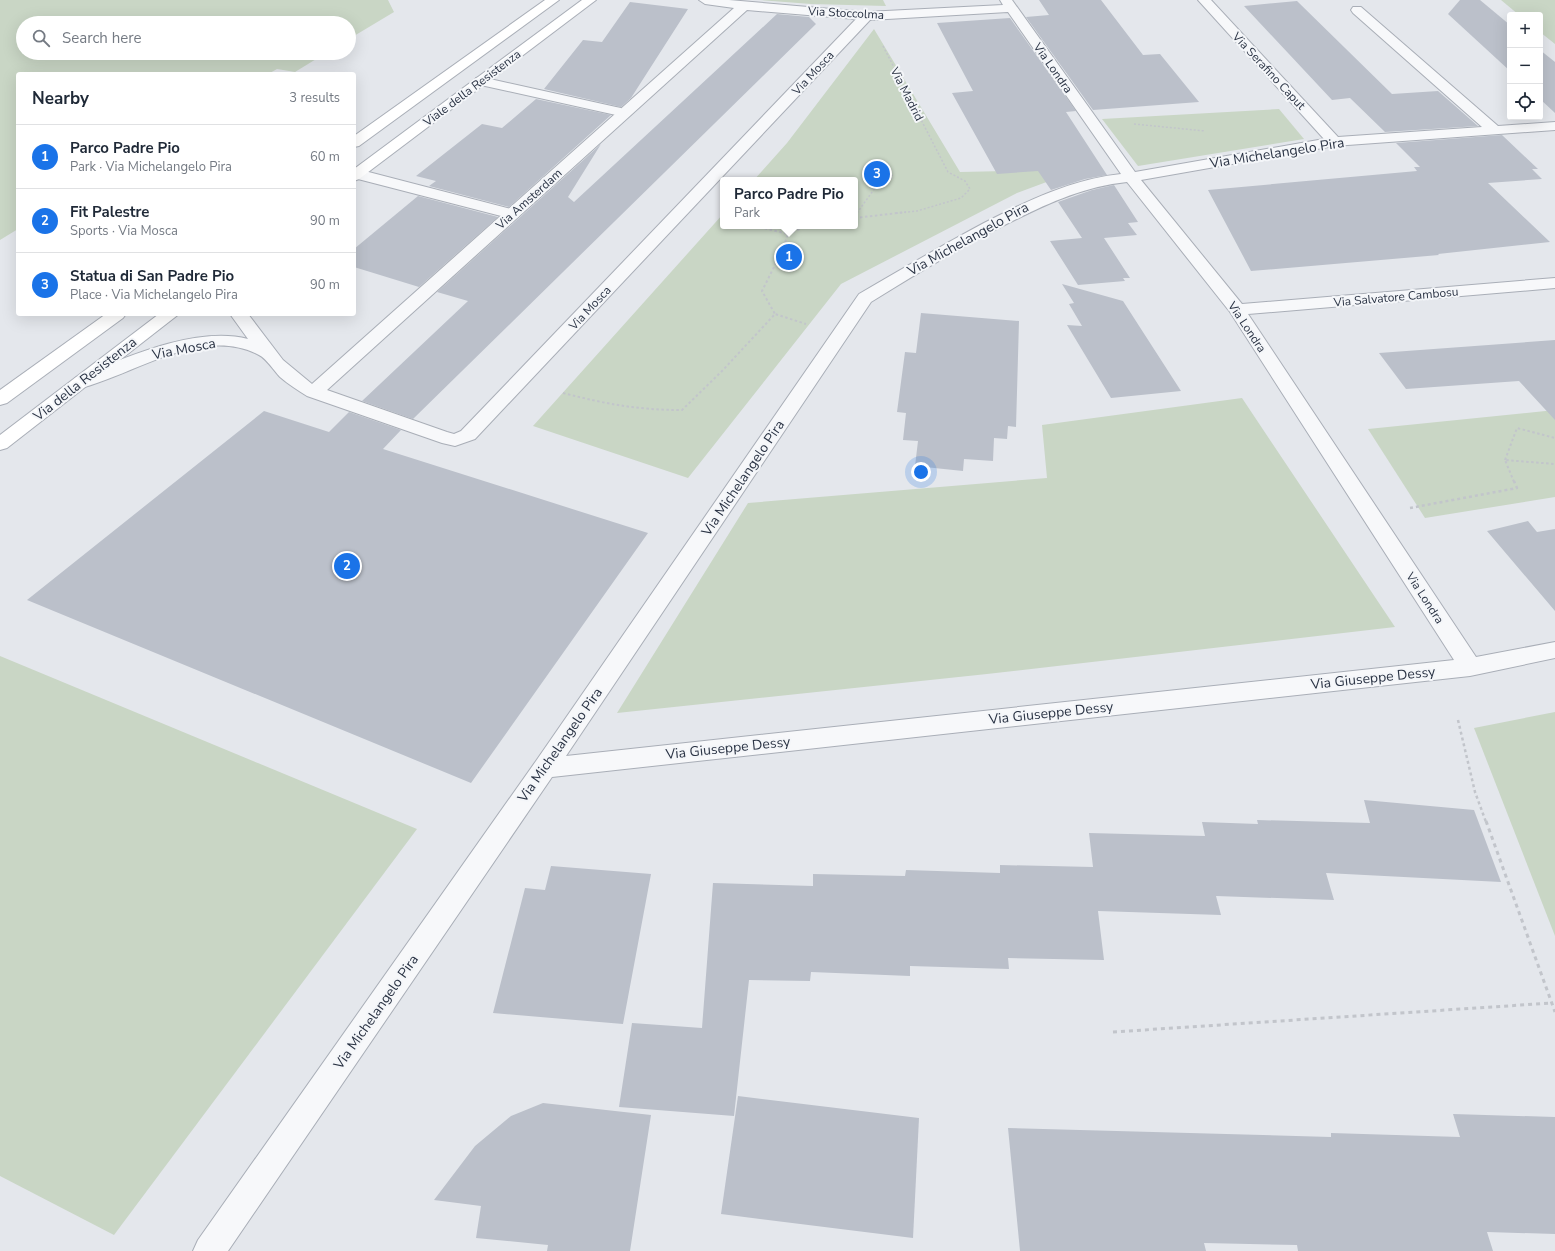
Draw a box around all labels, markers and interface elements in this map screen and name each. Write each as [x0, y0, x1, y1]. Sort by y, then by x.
street label: Via Stoccolma [806, 3, 885, 23]
map controls [1507, 12, 1543, 120]
button: + [1507, 12, 1543, 48]
search box [16, 16, 356, 60]
icon: search [30, 27, 52, 49]
text: Search here [62, 28, 142, 48]
street label: Via Serafino Caput [1228, 28, 1310, 114]
street label: Via Londra [1029, 39, 1076, 96]
street label: Viale della Resistenza [419, 46, 524, 131]
street label: Via Mosca [788, 47, 838, 99]
button: − [1507, 48, 1543, 84]
street label: Via Madrid [886, 64, 927, 124]
button: locate [1507, 84, 1543, 120]
text: Nearby [32, 87, 89, 110]
text: 3 results [289, 89, 340, 107]
street label: Via Michelangelo Pira [1207, 133, 1346, 173]
text: Parco Padre Pio [70, 138, 180, 158]
text: 1 [41, 148, 49, 166]
text: 60 m [310, 148, 340, 166]
text: Park · Via Michelangelo Pira [70, 158, 232, 176]
pin: 3 [864, 159, 890, 189]
street label: Via Amsterdam [492, 165, 565, 234]
popup [720, 177, 858, 229]
text: Parco Padre Pio [734, 184, 844, 204]
street label: Via Michelangelo Pira [903, 198, 1032, 281]
text: Fit Palestre [70, 202, 149, 222]
text: Park [734, 204, 760, 222]
text: 2 [41, 212, 49, 230]
text: 90 m [310, 212, 340, 230]
text: Sports · Via Mosca [70, 222, 178, 240]
pin: 1 [776, 242, 802, 272]
text: Statua di San Padre Pio [70, 266, 234, 286]
text: 3 [41, 276, 49, 294]
text: 90 m [310, 276, 340, 294]
street label: Via Mosca [565, 282, 615, 334]
street label: Via Salvatore Cambosu [1332, 284, 1459, 311]
text: Place · Via Michelangelo Pira [70, 286, 238, 304]
street label: Via Londra [1224, 298, 1270, 356]
street label: Via della Resistenza [29, 333, 141, 426]
street label: Via Mosca [150, 334, 217, 365]
street label: Via Michelangelo Pira [697, 416, 789, 541]
your location [911, 462, 931, 482]
pin: 2 [334, 551, 360, 581]
street label: Via Londra [1402, 568, 1448, 627]
street label: Via Giuseppe Dessy [1309, 662, 1437, 694]
street label: Via Michelangelo Pira [513, 684, 607, 807]
street label: Via Giuseppe Dessy [987, 697, 1115, 729]
street label: Via Giuseppe Dessy [664, 732, 792, 764]
street label: Via Michelangelo Pira [329, 951, 423, 1074]

